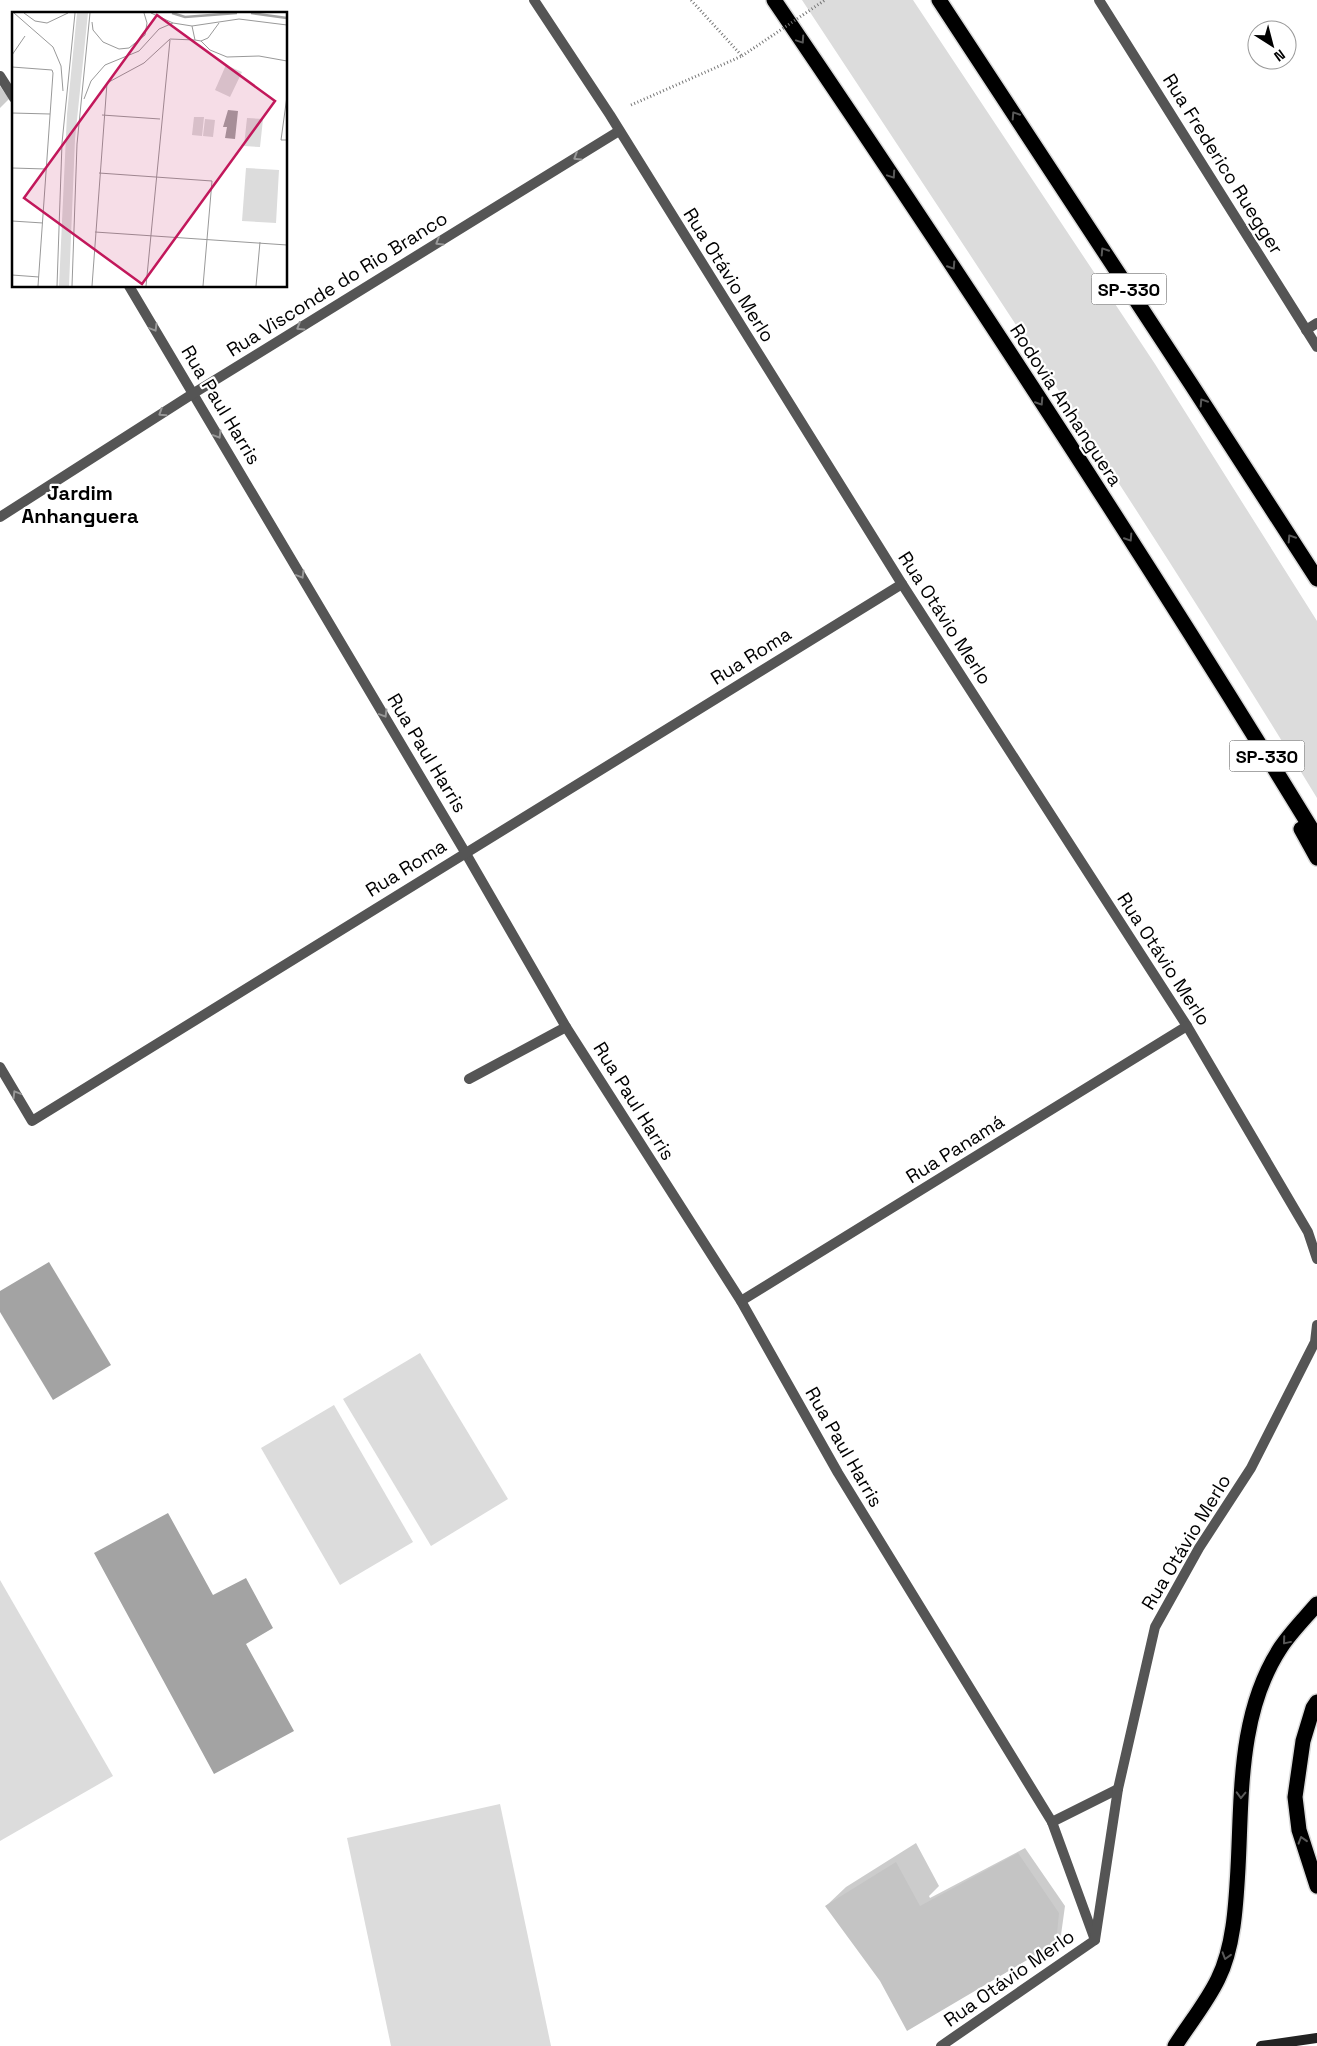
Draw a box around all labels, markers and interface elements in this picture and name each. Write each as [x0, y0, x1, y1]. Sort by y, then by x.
inset map [12, 12, 288, 288]
north arrow [1247, 20, 1297, 70]
one-way arrow [795, 35, 804, 44]
text: N [1271, 45, 1289, 66]
street label: Rua Frederico Ruegger [1157, 69, 1289, 259]
one-way arrow [1011, 112, 1021, 121]
one-way arrow [574, 150, 583, 160]
one-way arrow [886, 169, 895, 179]
street label: Rua Otávio Merlo [678, 203, 780, 347]
street label: Rua Visconde do Rio Branco [222, 206, 452, 362]
one-way arrow [435, 236, 444, 245]
one-way arrow [1101, 248, 1110, 257]
one-way arrow [946, 260, 955, 269]
road number: SP-330 [1092, 274, 1166, 304]
street label: Rodovia Anhanguera [1004, 319, 1128, 491]
one-way arrow [297, 321, 306, 331]
one-way arrow [148, 322, 157, 331]
street label: Rua Paul Harris [176, 341, 266, 469]
one-way arrow [1034, 397, 1044, 406]
one-way arrow [1199, 398, 1209, 407]
one-way arrow [159, 406, 168, 416]
one-way arrow [212, 429, 222, 438]
district label: Jardim Anhanguera [21, 480, 139, 529]
one-way arrow [1123, 533, 1132, 542]
one-way arrow [1287, 535, 1297, 544]
street label: Rua Otávio Merlo [893, 547, 997, 689]
one-way arrow [295, 569, 305, 578]
street label: Rua Roma [706, 621, 796, 691]
street label: Rua Paul Harris [382, 689, 472, 817]
one-way arrow [377, 709, 387, 718]
road number: SP-330 [1230, 740, 1304, 771]
street label: Rua Roma [361, 833, 451, 903]
street label: Rua Otávio Merlo [1112, 888, 1216, 1030]
street label: Rua Paul Harris [588, 1037, 680, 1165]
one-way arrow [13, 1091, 23, 1100]
street label: Rua Panamá [901, 1109, 1009, 1189]
street label: Rua Paul Harris [799, 1382, 889, 1512]
street label: Rua Otávio Merlo [1136, 1470, 1236, 1614]
one-way arrow [1282, 1636, 1291, 1645]
one-way arrow [1236, 1791, 1247, 1799]
one-way arrow [1298, 1836, 1308, 1845]
street label: Rua Otávio Merlo [939, 1924, 1079, 2032]
one-way arrow [1221, 1952, 1231, 1960]

